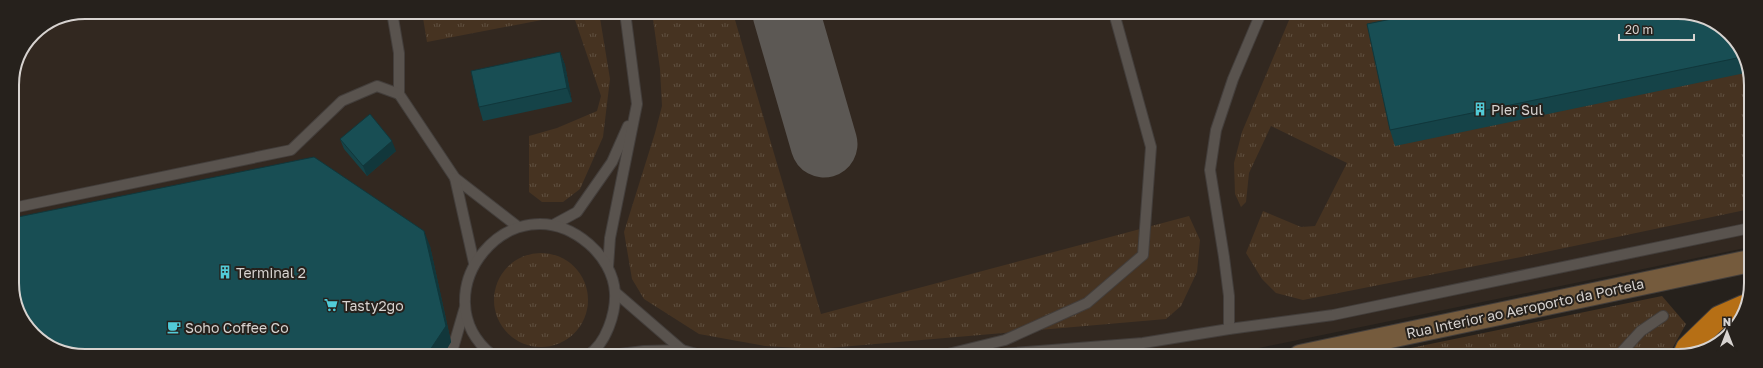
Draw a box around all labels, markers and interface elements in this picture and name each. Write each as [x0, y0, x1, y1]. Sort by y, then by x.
scale bar [1619, 16, 1694, 42]
text: 20 m [1625, 22, 1653, 37]
building icon: Pier Sul [1472, 101, 1488, 117]
place label: Pier Sul [1491, 101, 1543, 118]
building icon: Terminal 2 [217, 264, 233, 280]
place label: Terminal 2 [236, 264, 306, 281]
street label: Rua Interior ao Aeroporto da Portela [1405, 274, 1645, 342]
supermarket icon: Tasty2go [323, 297, 339, 313]
place label: Tasty2go [342, 297, 404, 314]
north arrow [1707, 312, 1747, 352]
text: N [1723, 315, 1731, 328]
cafe icon: Soho Coffee Co [166, 319, 182, 335]
place label: Soho Coffee Co [185, 319, 289, 336]

